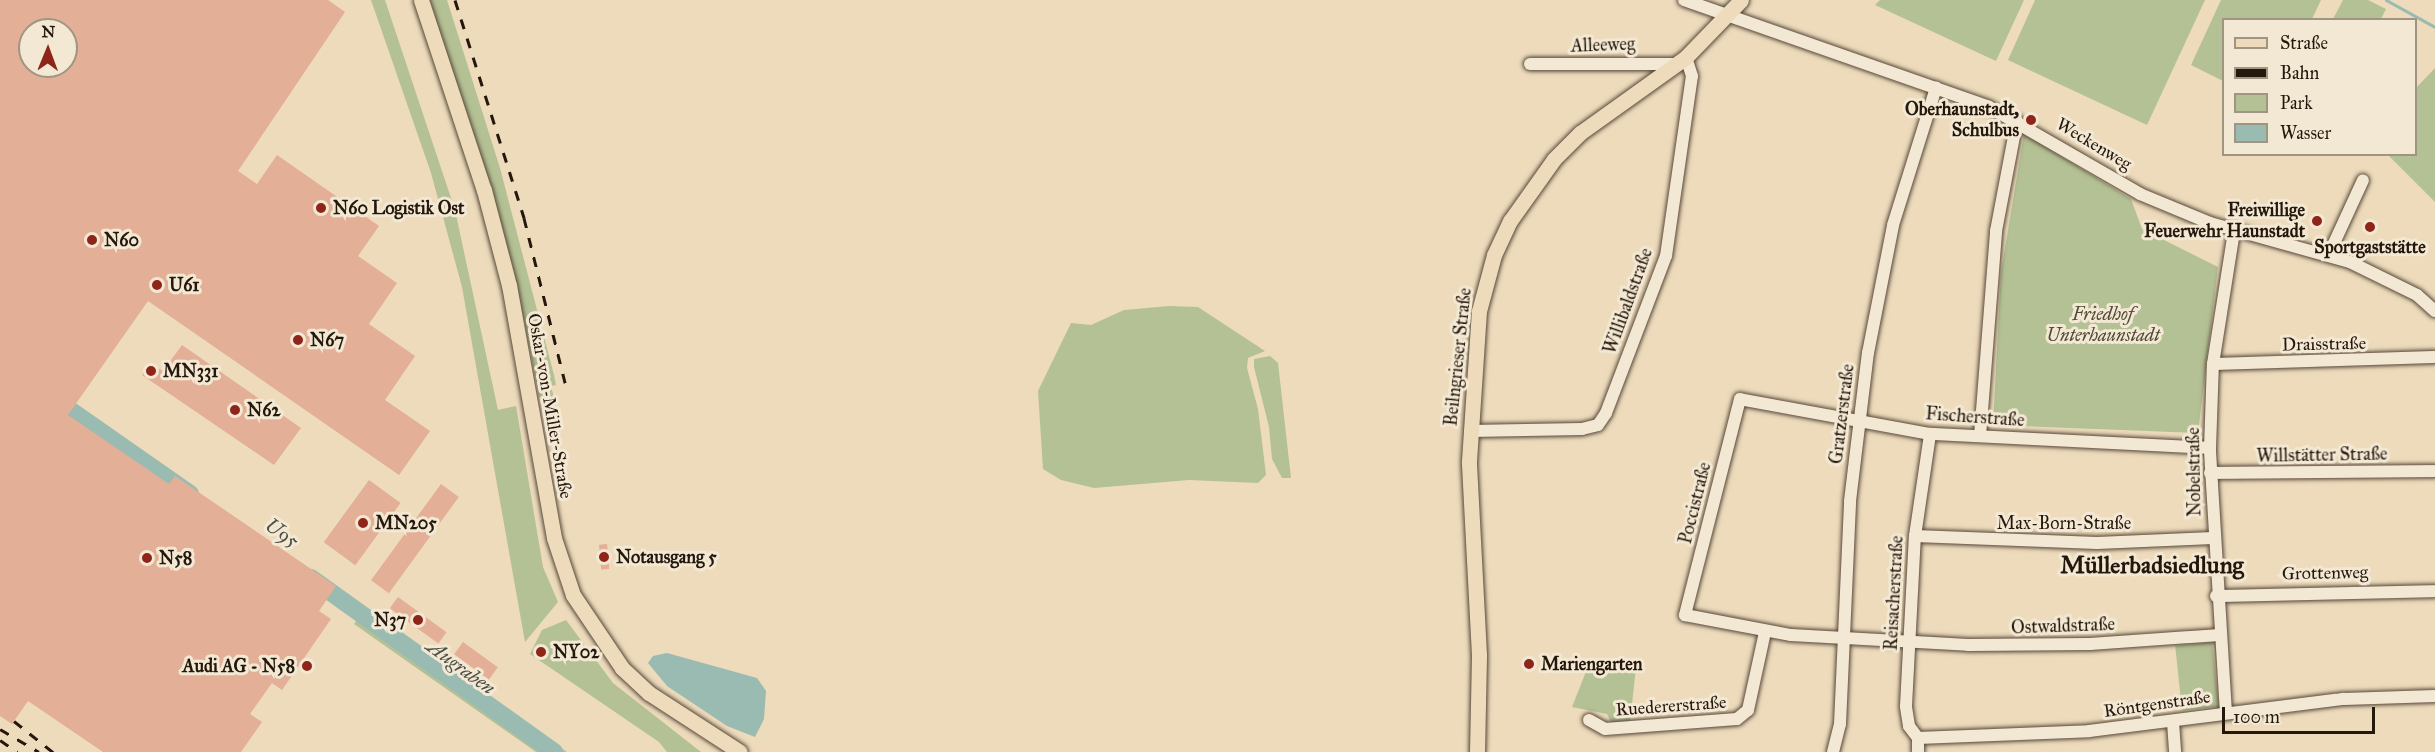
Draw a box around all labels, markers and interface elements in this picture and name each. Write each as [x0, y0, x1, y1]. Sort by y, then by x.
north arrow [18, 18, 78, 78]
legend [2222, 18, 2417, 156]
text: N [41, 22, 55, 41]
text: Straße [2280, 32, 2328, 54]
street label: Alleeweg [1570, 33, 1636, 57]
text: Bahn [2280, 62, 2319, 84]
text: Park [2280, 92, 2313, 114]
place label: Oberhaunstadt, Schulbus [1905, 99, 2019, 142]
marker: Oberhaunstadt, Schulbus [2024, 113, 2038, 127]
street label: Weckenweg [2052, 113, 2136, 175]
text: Wasser [2280, 122, 2331, 144]
place label: N60 Logistik Ost [333, 197, 464, 219]
place label: Freiwillige Feuerwehr Haunstadt [2144, 200, 2305, 242]
marker: N60 Logistik Ost [314, 201, 328, 215]
marker: Freiwillige Feuerwehr Haunstadt [2310, 214, 2324, 228]
marker: Sportgaststätte [2363, 220, 2377, 234]
place label: N60 [104, 229, 139, 251]
marker: N60 [85, 233, 99, 247]
place label: Sportgaststätte [2314, 236, 2426, 258]
street label: Willibaldstraße [1599, 245, 1657, 357]
place label: U61 [169, 274, 199, 296]
marker: U61 [150, 278, 164, 292]
street label: Beilngrieser Straße [1440, 287, 1476, 427]
park label: Friedhof Unterhaunstadt [2046, 304, 2160, 346]
street label: Oskar-von-Miller-Straße [523, 312, 577, 500]
place label: N67 [310, 329, 344, 351]
street label: Draisstraße [2282, 332, 2366, 356]
marker: N67 [291, 333, 305, 347]
place label: MN331 [163, 360, 218, 382]
street label: Gratzerstraße [1825, 363, 1859, 465]
marker: MN331 [144, 364, 158, 378]
place label: N62 [247, 399, 280, 421]
marker: N62 [228, 403, 242, 417]
street label: Fischerstraße [1925, 403, 2025, 431]
street label: Nobelstraße [2182, 427, 2206, 517]
street label: Willstätter Straße [2256, 443, 2388, 467]
street label: Poccistraße [1674, 460, 1716, 546]
place label: MN205 [375, 512, 437, 534]
street label: Max-Born-Straße [1997, 512, 2131, 534]
water label: U95 [260, 513, 304, 553]
marker: MN205 [356, 516, 370, 530]
street label: Reisacherstraße [1880, 535, 1908, 651]
place label: Notausgang 5 [616, 546, 717, 568]
place label: N58 [159, 547, 192, 569]
marker: Notausgang 5 [597, 550, 611, 564]
marker: N58 [140, 551, 154, 565]
district label: Müllerbadsiedlung [2060, 552, 2244, 580]
street label: Grottenweg [2282, 561, 2368, 585]
place label: N37 [374, 609, 406, 631]
marker: N37 [411, 613, 425, 627]
street label: Ostwaldstraße [2011, 613, 2115, 639]
water label: Augraben [422, 634, 500, 700]
place label: NY02 [553, 641, 599, 663]
marker: NY02 [534, 645, 548, 659]
place label: Mariengarten [1541, 653, 1642, 675]
place label: Audi AG - N58 [182, 655, 295, 677]
marker: Mariengarten [1522, 657, 1536, 671]
marker: Audi AG - N58 [300, 659, 314, 673]
street label: Röntgenstraße [2102, 686, 2212, 722]
street label: Ruedererstraße [1615, 691, 1727, 721]
scale bar [2225, 695, 2378, 733]
text: 100 m [2233, 706, 2280, 728]

